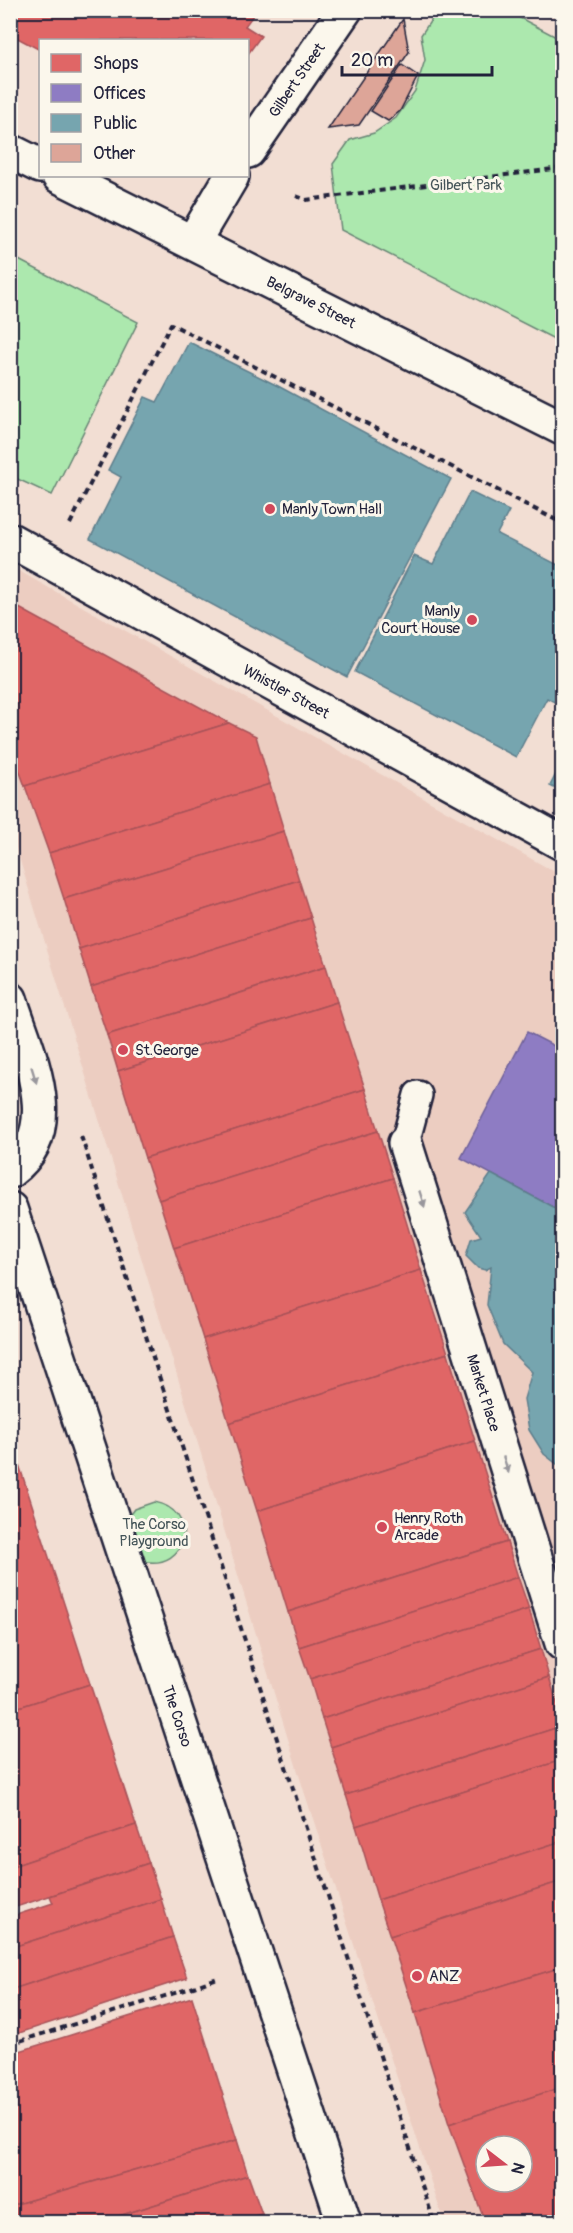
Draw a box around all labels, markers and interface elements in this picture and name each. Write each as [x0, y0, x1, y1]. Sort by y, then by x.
street label: Gilbert Street [264, 38, 330, 121]
legend [39, 39, 249, 177]
scale bar [342, 39, 492, 77]
text: 20 m [351, 49, 393, 72]
text: Shops [93, 52, 138, 75]
text: Offices [93, 82, 145, 105]
text: Public [93, 112, 137, 135]
text: Other [93, 142, 136, 165]
park label: Gilbert Park [430, 176, 503, 195]
street label: Belgrave Street [263, 272, 360, 333]
place label: Manly Town Hall [282, 500, 382, 519]
marker: Manly Town Hall [263, 502, 277, 516]
place label: Manly Court House [381, 602, 461, 638]
marker: Manly Court House [465, 613, 479, 627]
street label: Whistler Street [240, 660, 334, 723]
place label: St.George [135, 1041, 199, 1060]
marker: St.George [116, 1043, 130, 1057]
one-way arrow [30, 1066, 39, 1084]
one-way arrow [418, 1190, 427, 1208]
street label: Market Place [462, 1352, 505, 1435]
one-way arrow [502, 1456, 512, 1474]
place label: Henry Roth Arcade [394, 1509, 463, 1545]
park label: The Corso Playground [119, 1515, 189, 1551]
marker: Henry Roth Arcade [375, 1520, 389, 1534]
street label: The Corso [158, 1683, 196, 1749]
place label: ANZ [429, 1967, 459, 1986]
marker: ANZ [410, 1969, 424, 1983]
north arrow [474, 2134, 534, 2194]
text: N [506, 2160, 529, 2176]

